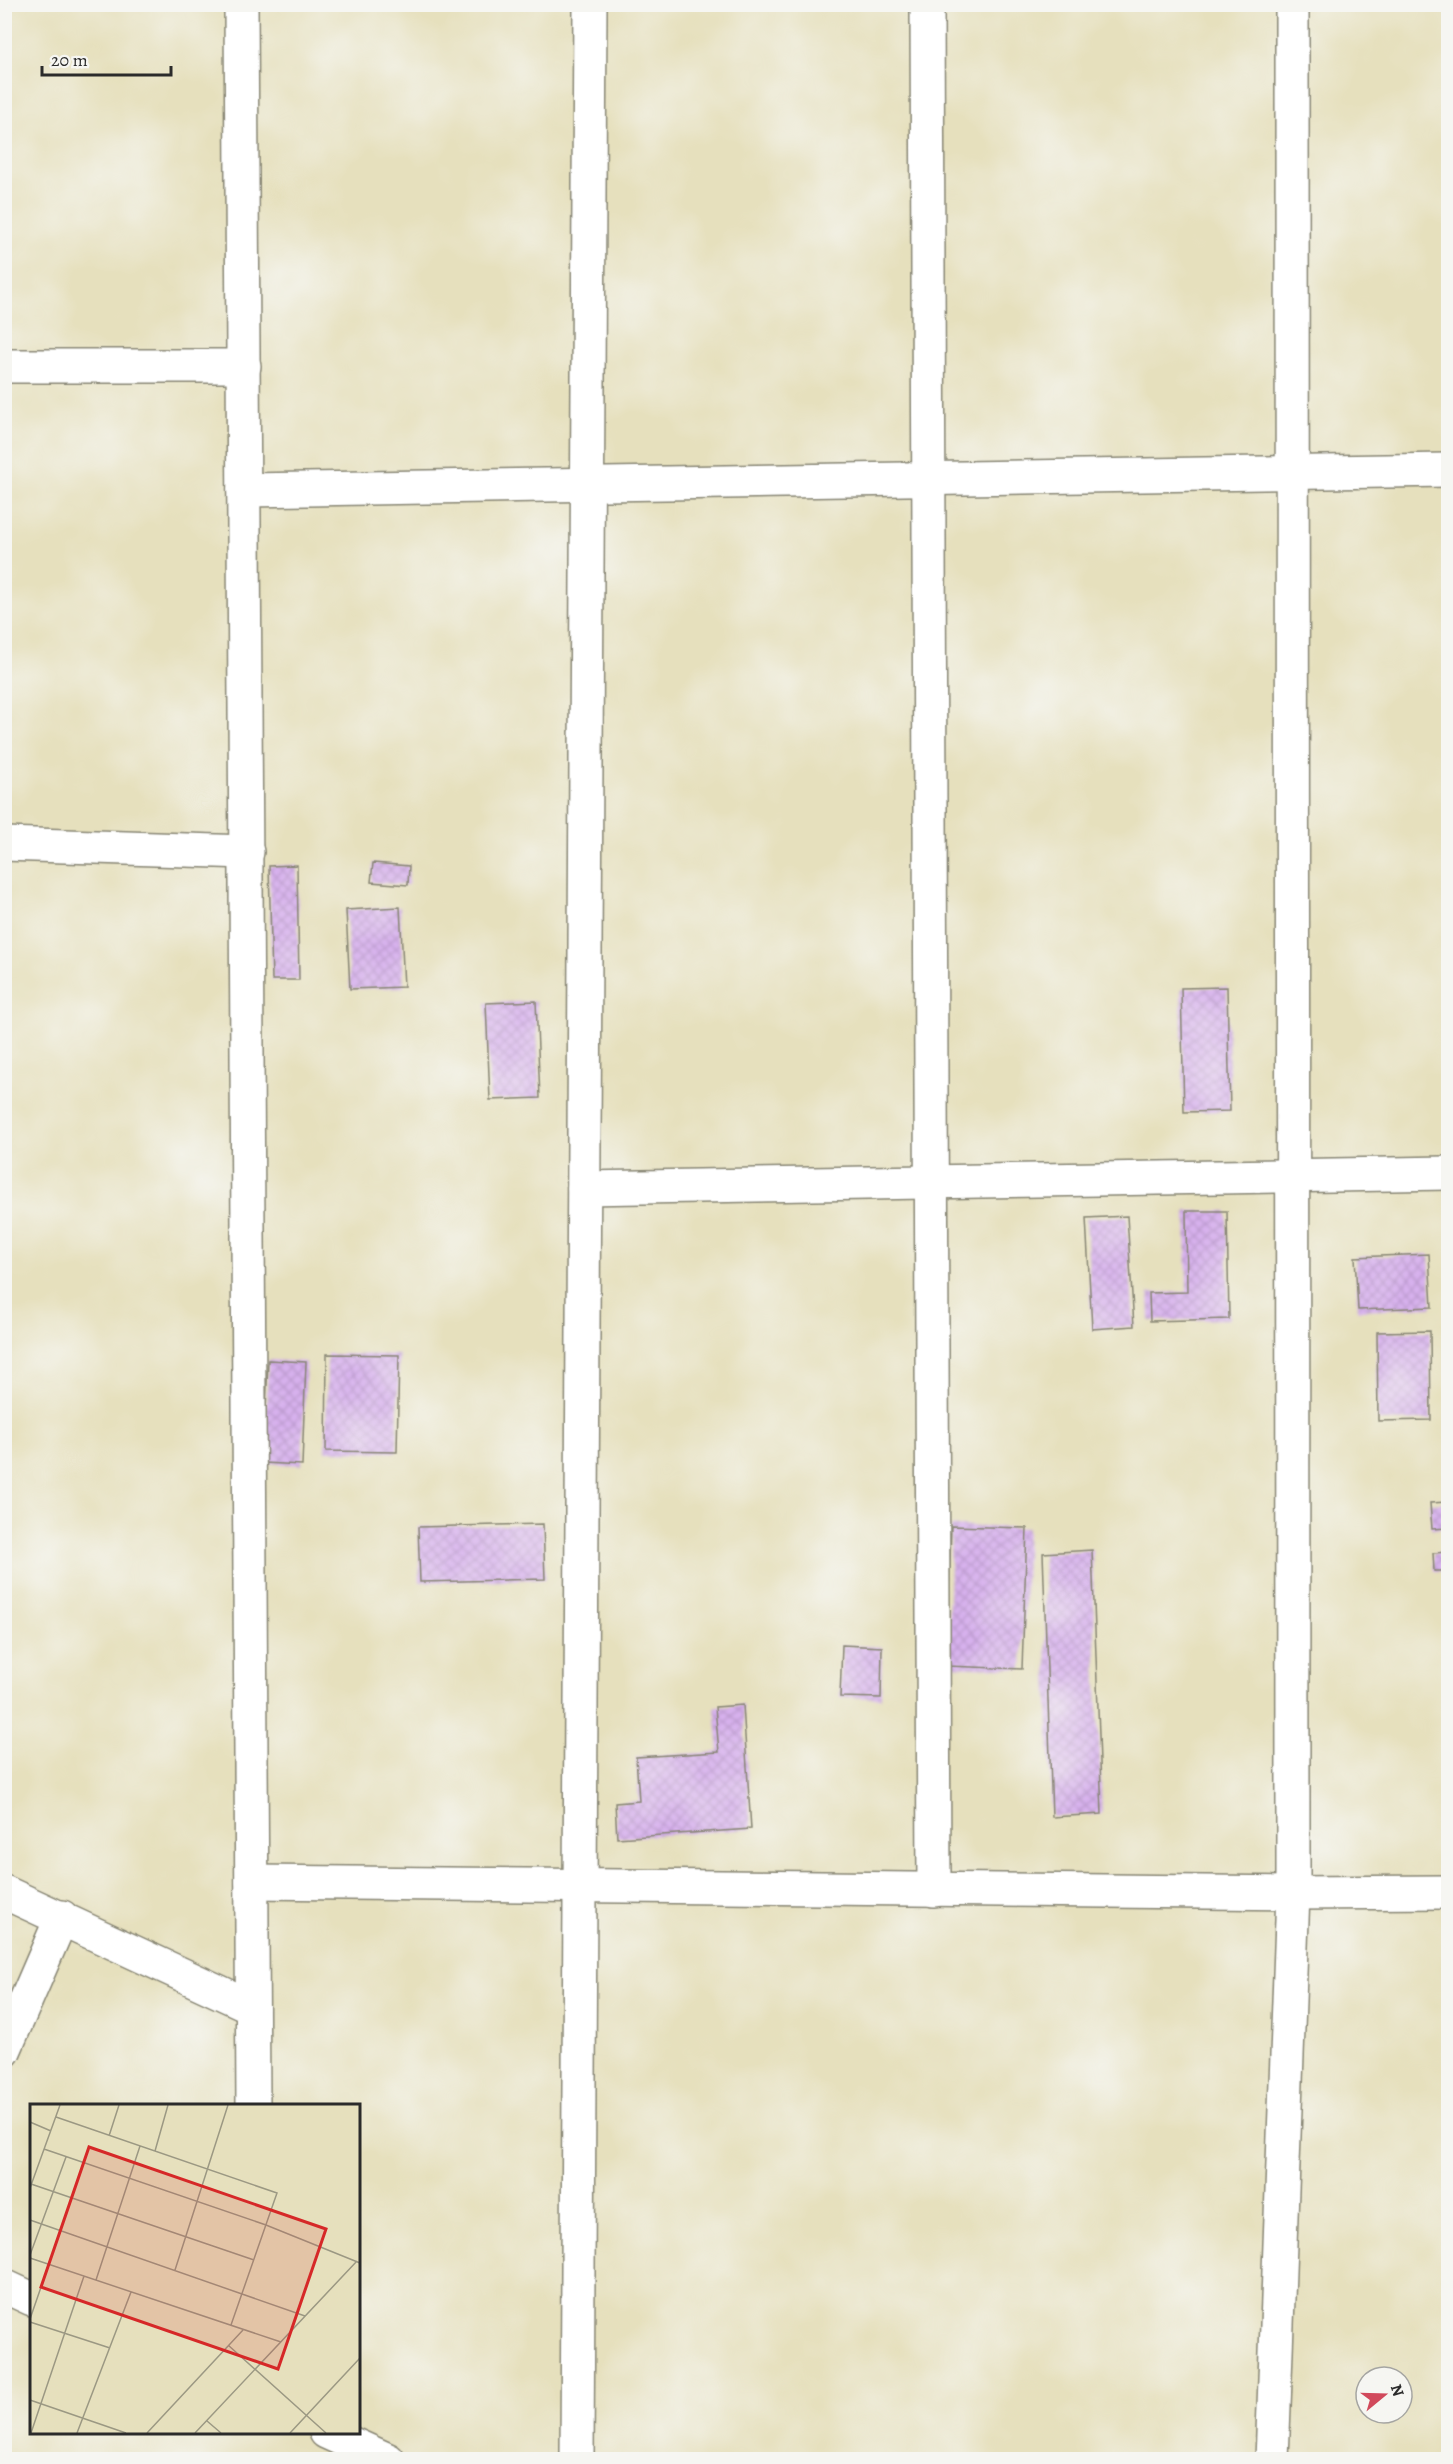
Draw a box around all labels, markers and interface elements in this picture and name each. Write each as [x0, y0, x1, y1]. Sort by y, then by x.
scale bar [42, 39, 171, 77]
text: 20 m [51, 48, 88, 72]
inset map [30, 2104, 360, 2434]
north arrow [1354, 2365, 1414, 2425]
text: N [1385, 2381, 1410, 2400]

